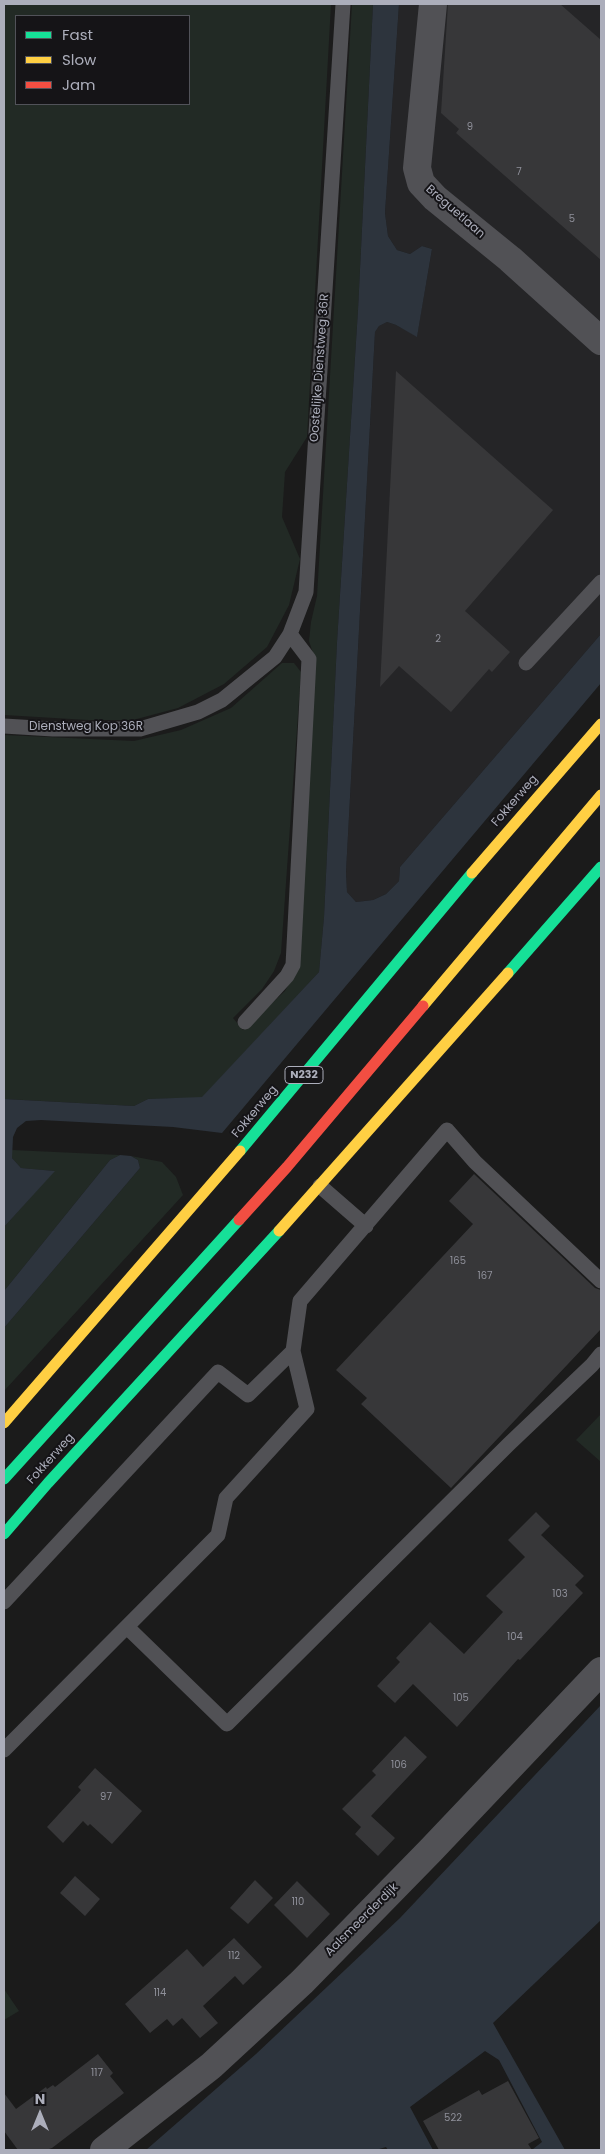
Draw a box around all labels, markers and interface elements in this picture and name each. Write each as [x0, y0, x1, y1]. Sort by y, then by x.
legend [15, 15, 190, 105]
text: Fast [62, 24, 93, 45]
text: Slow [62, 49, 96, 70]
text: Jam [62, 74, 96, 95]
house number: 9 [467, 121, 473, 133]
house number: 7 [516, 166, 522, 178]
street label: Breguetlaan [422, 182, 488, 242]
house number: 5 [569, 213, 575, 225]
street label: Oostelijke Dienstweg 36R [308, 293, 332, 443]
house number: 2 [435, 633, 441, 645]
street label: Dienstweg Kop 36R [29, 720, 143, 734]
street label: Fokkerweg [489, 772, 541, 830]
road number: N232 [285, 1066, 323, 1084]
street label: Fokkerweg [229, 1083, 281, 1141]
house number: 165 [450, 1255, 466, 1267]
house number: 167 [477, 1270, 493, 1282]
street label: Fokkerweg [24, 1431, 78, 1487]
house number: 103 [552, 1588, 568, 1600]
house number: 104 [507, 1631, 523, 1643]
house number: 105 [453, 1692, 469, 1704]
house number: 106 [391, 1759, 407, 1771]
house number: 97 [100, 1791, 112, 1803]
street label: Aalsmeerderdijk [322, 1880, 402, 1960]
house number: 110 [292, 1896, 304, 1908]
house number: 112 [228, 1950, 240, 1962]
house number: 114 [154, 1987, 166, 1999]
house number: 117 [91, 2067, 103, 2079]
north arrow [15, 2089, 65, 2139]
text: N [35, 2089, 45, 2109]
house number: 522 [444, 2112, 462, 2124]

